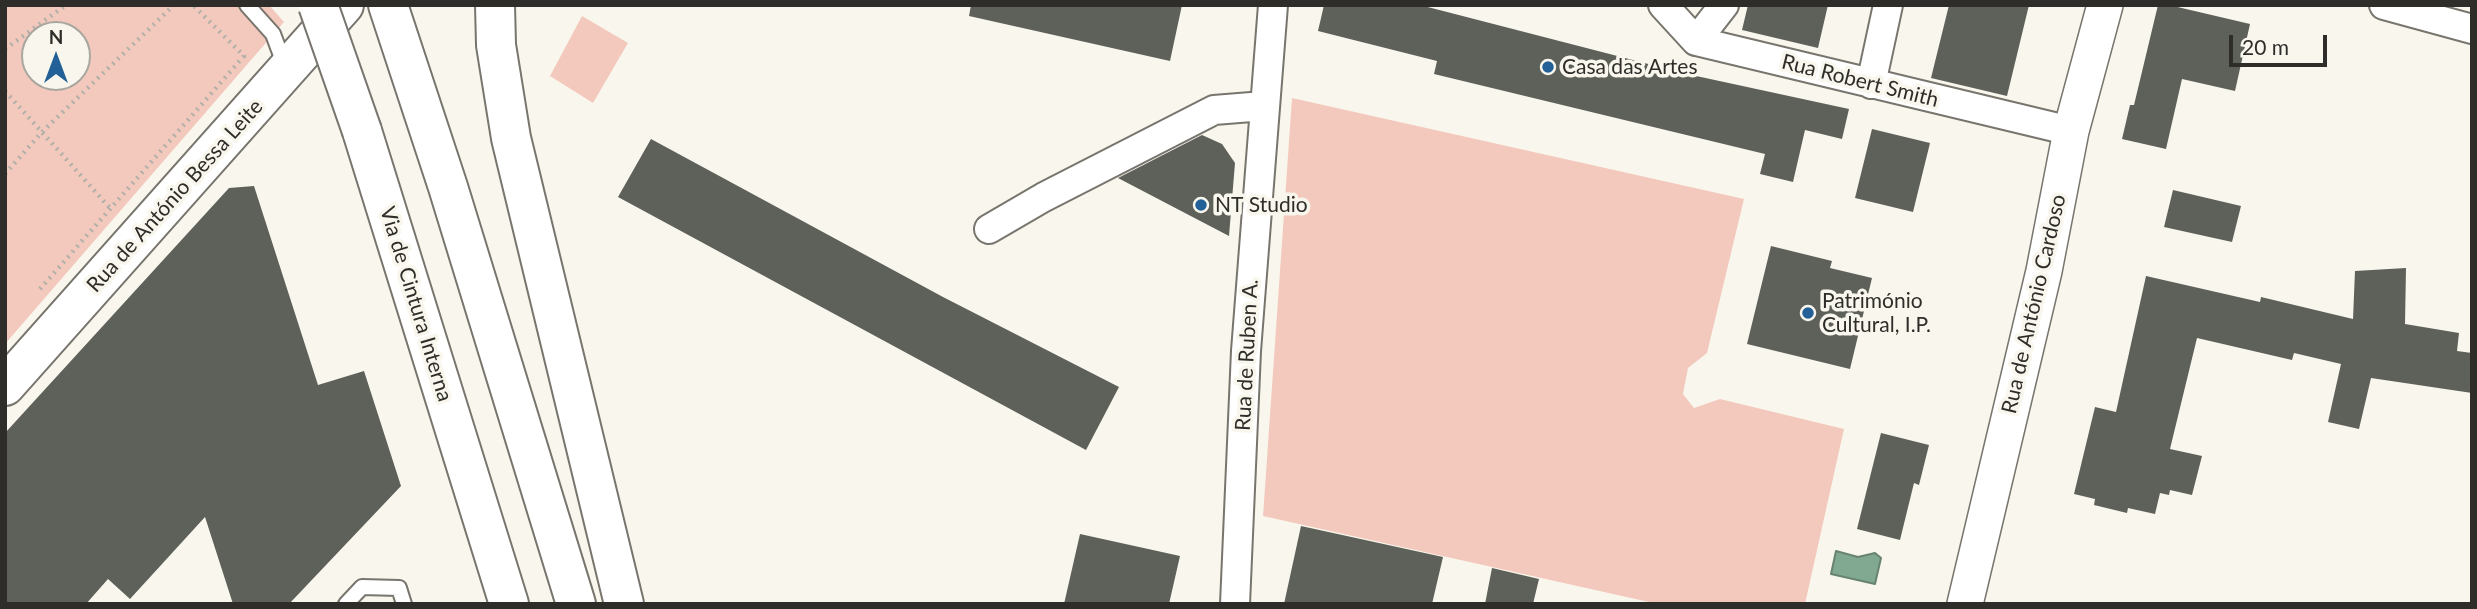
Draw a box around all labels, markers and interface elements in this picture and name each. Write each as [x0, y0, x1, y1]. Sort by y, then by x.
north arrow [21, 21, 91, 91]
scale bar [2232, 21, 2330, 65]
text: N [49, 25, 63, 48]
text: 20 m [2242, 34, 2289, 59]
street label: Rua Robert Smith [1779, 49, 1941, 113]
place label: Casa das Artes [1562, 54, 1698, 80]
marker: Casa das Artes [1540, 59, 1556, 75]
street label: Rua de António Bessa Leite [82, 94, 268, 298]
place label: NT Studio [1215, 192, 1308, 218]
street label: Rua de António Cardoso [1997, 192, 2071, 416]
marker: NT Studio [1193, 197, 1209, 213]
street label: Via de Cintura Interna [374, 204, 458, 404]
street label: Rua de Ruben A. [1230, 278, 1264, 432]
place label: Património Cultural, I.P. [1822, 288, 1931, 338]
marker: Património Cultural, I.P. [1800, 305, 1816, 321]

